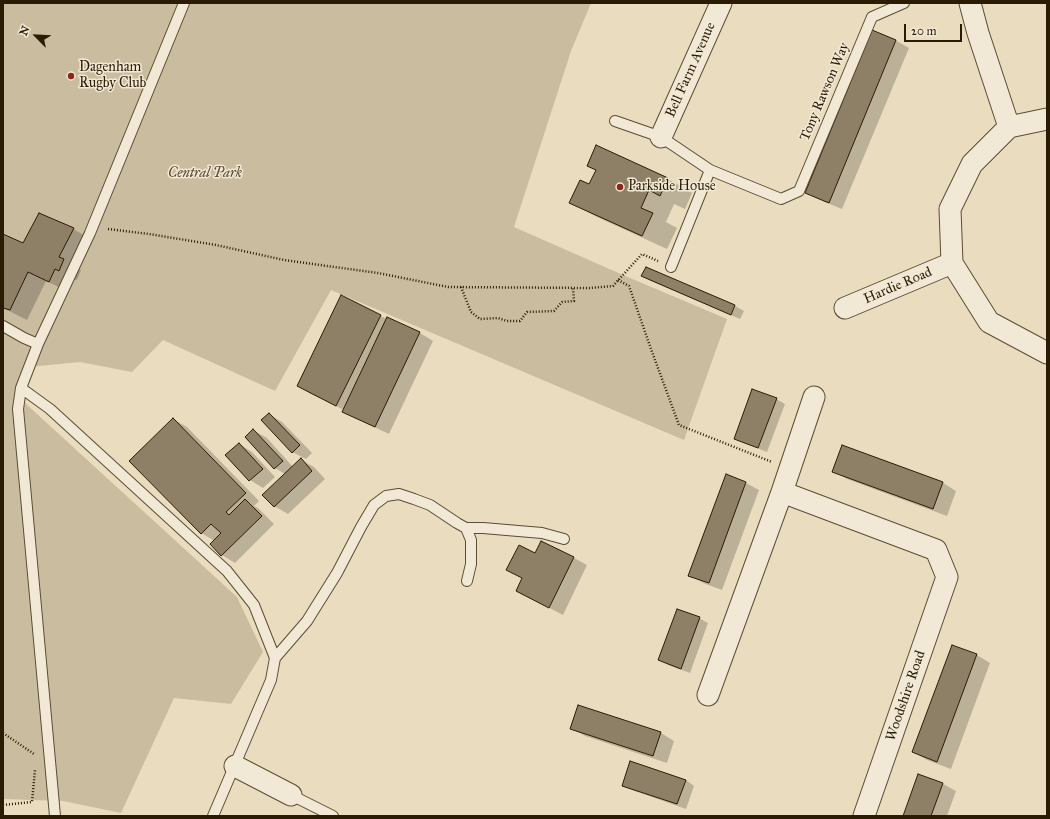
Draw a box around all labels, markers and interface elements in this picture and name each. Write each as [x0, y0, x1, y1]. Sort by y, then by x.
north arrow [16, 16, 56, 56]
scale bar [906, 16, 964, 42]
street label: Bell Farm Avenue [662, 20, 720, 120]
text: N [17, 24, 32, 38]
text: 20 m [911, 24, 937, 38]
street label: Tony Rawson Way [797, 40, 853, 144]
place label: Dagenham Rugby Club [79, 60, 146, 92]
marker: Dagenham Rugby Club [66, 71, 76, 81]
park label: Central Park [168, 166, 242, 182]
place label: Parkside House [628, 179, 716, 195]
marker: Parkside House [615, 182, 625, 192]
street label: Hardie Road [861, 264, 935, 308]
street label: Woodshire Road [883, 649, 929, 743]

